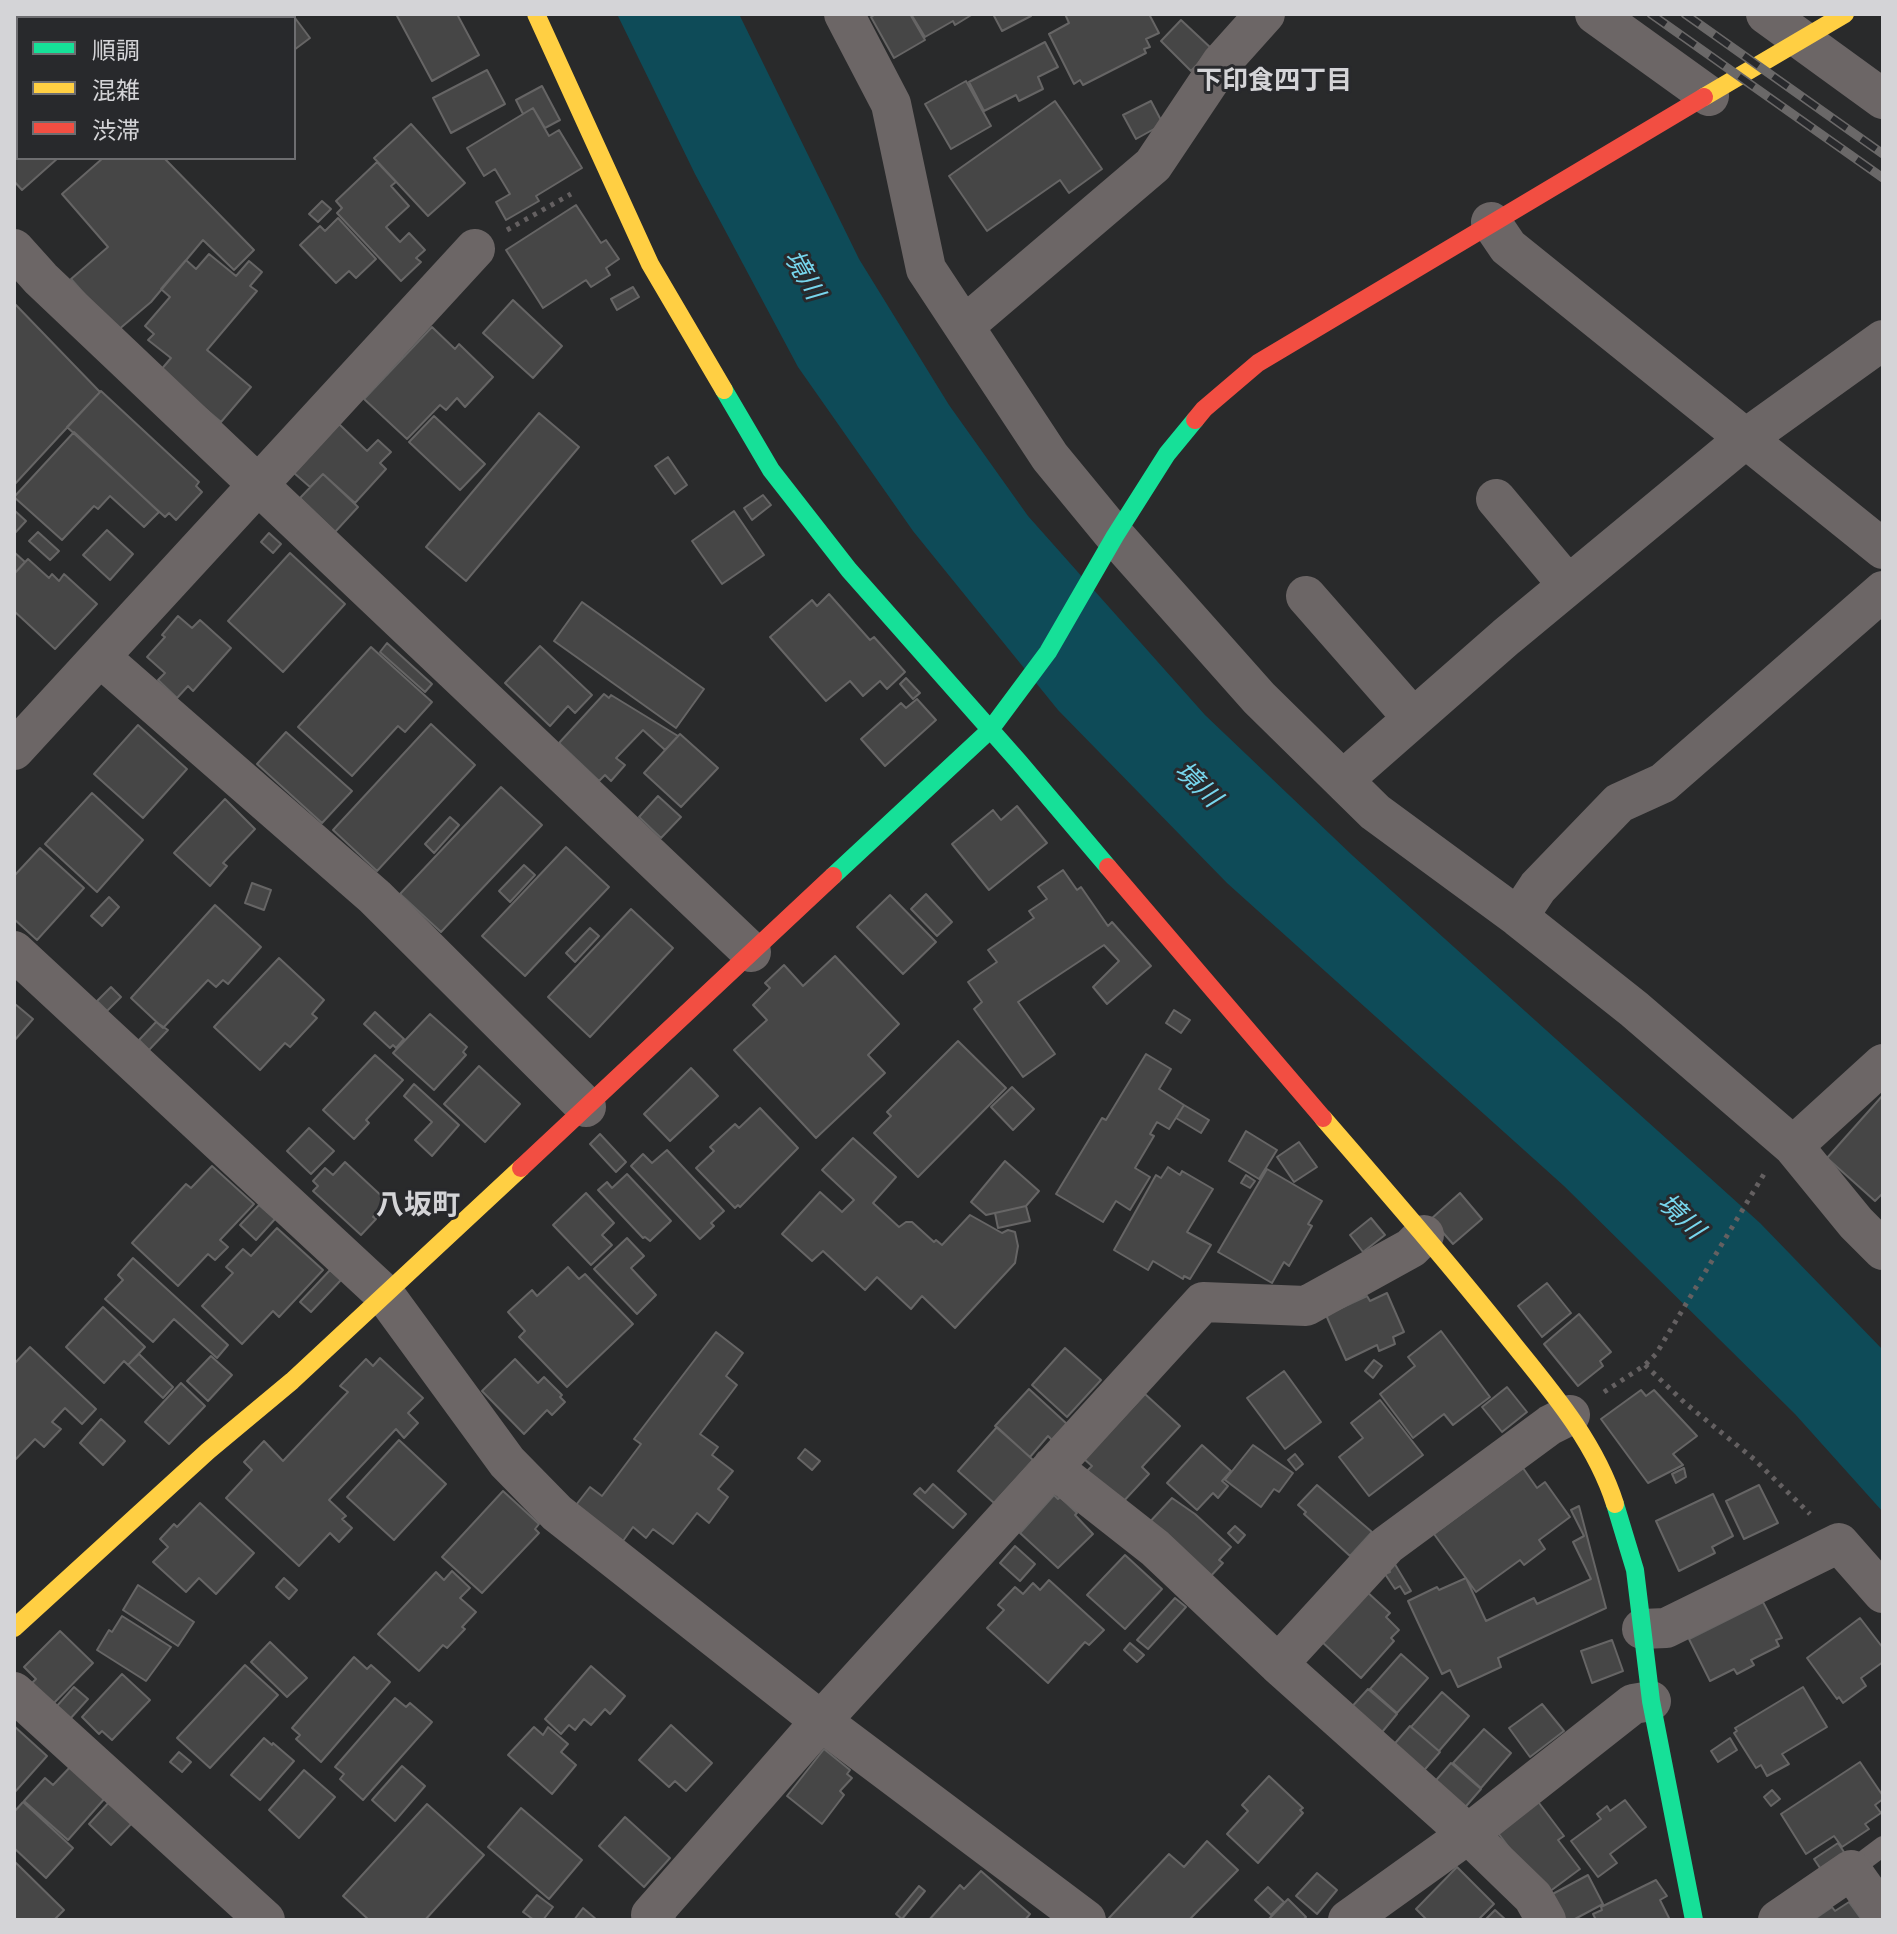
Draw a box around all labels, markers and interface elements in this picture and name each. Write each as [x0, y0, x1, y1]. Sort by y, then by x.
legend [16, 16, 296, 160]
text: 順調 [92, 35, 140, 66]
district label: 下印食四丁目 [1196, 66, 1352, 98]
text: 混雑 [92, 75, 140, 106]
text: 渋滞 [92, 115, 140, 146]
water label: 境川 [776, 245, 830, 305]
water label: 境川 [1167, 756, 1227, 814]
water label: 境川 [1650, 1188, 1710, 1246]
district label: 八坂町 [376, 1189, 460, 1223]

